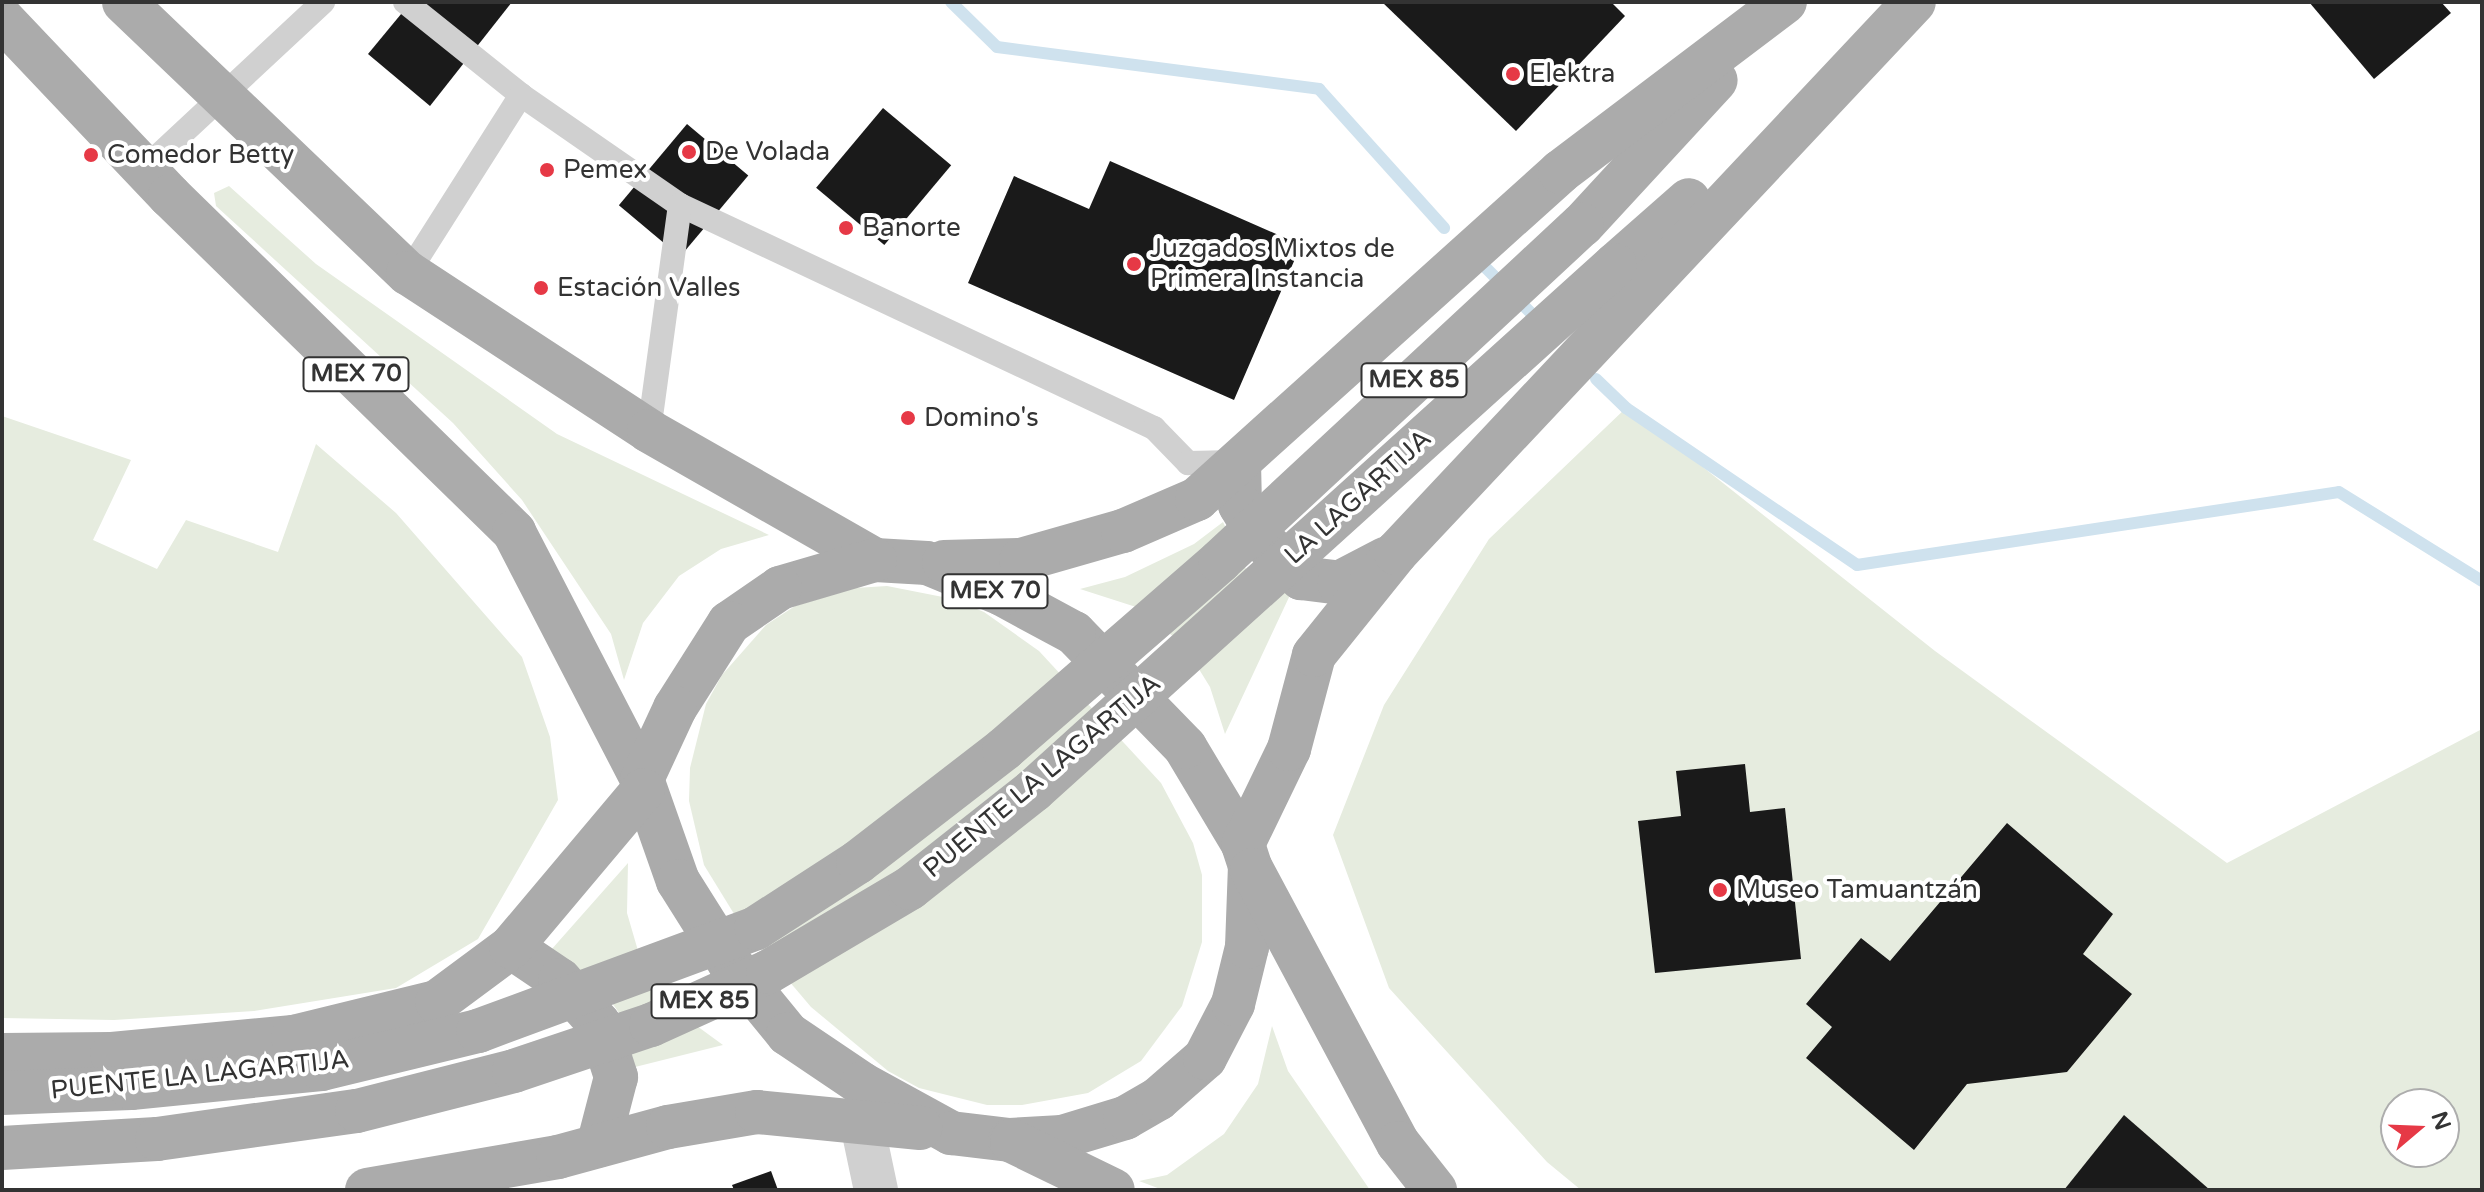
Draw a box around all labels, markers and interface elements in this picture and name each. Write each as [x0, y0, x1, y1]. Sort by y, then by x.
place label: Elektra [1529, 58, 1615, 90]
marker: Elektra [1504, 65, 1522, 83]
place label: De Volada [705, 136, 830, 168]
place label: Comedor Betty [107, 139, 294, 171]
marker: De Volada [680, 143, 698, 161]
marker: Comedor Betty [82, 146, 100, 164]
place label: Pemex [563, 154, 647, 186]
marker: Pemex [538, 161, 556, 179]
place label: Banorte [862, 212, 961, 244]
marker: Banorte [837, 219, 855, 237]
place label: Juzgados Mixtos de Primera Instancia [1150, 233, 1395, 294]
marker: Juzgados Mixtos de Primera Instancia [1125, 255, 1143, 273]
place label: Estación Valles [557, 272, 740, 304]
marker: Estación Valles [532, 279, 550, 297]
road number: MEX 70 [302, 354, 410, 394]
road number: MEX 85 [1360, 360, 1468, 400]
place label: Domino's [924, 402, 1039, 434]
marker: Domino's [899, 409, 917, 427]
street label: LA LAGARTIJA [1278, 423, 1438, 571]
road number: MEX 70 [941, 571, 1049, 611]
street label: PUENTE LA LAGARTIJA [917, 668, 1167, 884]
place label: Museo Tamuantzán [1736, 874, 1978, 906]
marker: Museo Tamuantzán [1711, 881, 1729, 899]
road number: MEX 85 [650, 981, 758, 1021]
street label: PUENTE LA LAGARTIJA [49, 1044, 351, 1106]
north arrow [2380, 1088, 2460, 1168]
text: N [2426, 1108, 2456, 1133]

